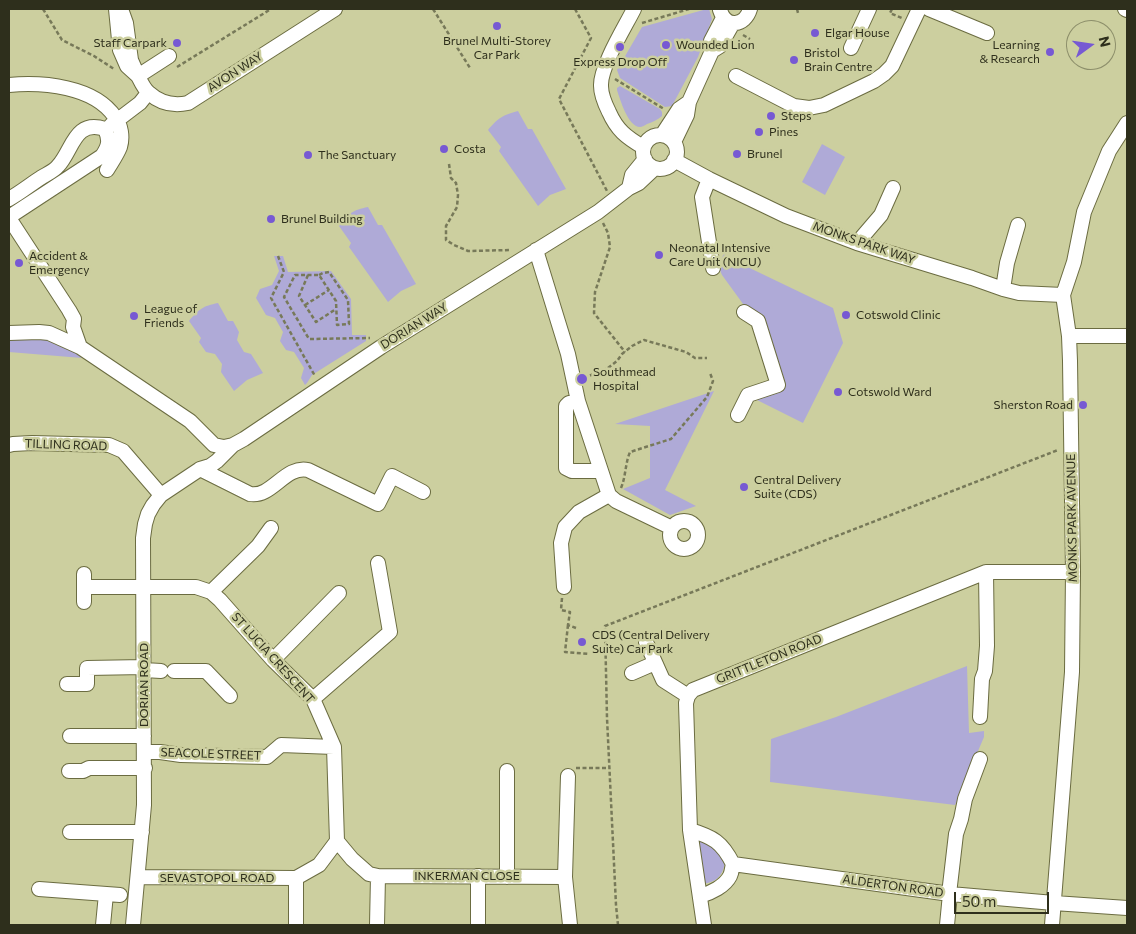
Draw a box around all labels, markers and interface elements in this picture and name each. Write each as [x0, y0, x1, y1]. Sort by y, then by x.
marker: Brunel Multi-Storey Car Park [491, 20, 503, 32]
north arrow [1066, 20, 1116, 70]
place label: Elgar House [825, 26, 890, 40]
marker: Elgar House [809, 27, 821, 39]
place label: Brunel Multi-Storey Car Park [443, 34, 551, 62]
text: N [1096, 34, 1115, 49]
place label: Staff Carpark [93, 36, 167, 50]
marker: Staff Carpark [171, 37, 183, 49]
place label: Wounded Lion [676, 38, 755, 52]
place label: Learning & Research [979, 38, 1040, 66]
marker: Wounded Lion [660, 39, 672, 51]
marker: Express Drop Off [614, 41, 626, 53]
place label: Bristol Brain Centre [804, 46, 872, 74]
marker: Learning & Research [1044, 46, 1056, 58]
street label: AVON WAY [205, 49, 265, 95]
marker: Bristol Brain Centre [788, 54, 800, 66]
place label: Express Drop Off [573, 55, 667, 69]
place label: Steps [781, 109, 812, 123]
marker: Steps [765, 110, 777, 122]
place label: Pines [769, 125, 798, 139]
marker: Pines [753, 126, 765, 138]
place label: Costa [454, 142, 486, 156]
marker: Costa [438, 143, 450, 155]
place label: Brunel [747, 147, 782, 161]
place label: The Sanctuary [318, 148, 396, 162]
marker: Brunel [731, 148, 743, 160]
marker: The Sanctuary [302, 149, 314, 161]
place label: Brunel Building [281, 212, 363, 226]
marker: Brunel Building [265, 213, 277, 225]
street label: MONKS PARK WAY [811, 219, 917, 267]
place label: Neonatal Intensive Care Unit (NICU) [669, 241, 770, 269]
place label: Accident & Emergency [29, 249, 89, 277]
marker: Neonatal Intensive Care Unit (NICU) [653, 249, 665, 261]
marker: Accident & Emergency [13, 257, 25, 269]
street label: DORIAN WAY [378, 300, 450, 352]
place label: League of Friends [144, 302, 197, 330]
place label: Cotswold Clinic [856, 308, 941, 322]
marker: Cotswold Clinic [840, 309, 852, 321]
marker: League of Friends [128, 310, 140, 322]
place label: Southmead Hospital [593, 365, 656, 393]
marker: Southmead Hospital [575, 372, 589, 386]
place label: Cotswold Ward [848, 385, 932, 399]
marker: Cotswold Ward [832, 386, 844, 398]
place label: Sherston Road [994, 398, 1073, 412]
marker: Sherston Road [1077, 399, 1089, 411]
street label: TILLING ROAD [24, 436, 108, 454]
street label: MONKS PARK AVENUE [1064, 453, 1080, 583]
place label: Central Delivery Suite (CDS) [754, 473, 841, 501]
marker: Central Delivery Suite (CDS) [738, 481, 750, 493]
street label: ST LUCIA CRESCENT [228, 610, 318, 706]
place label: CDS (Central Delivery Suite) Car Park [592, 628, 710, 656]
street label: GRITTLETON ROAD [714, 631, 824, 687]
marker: CDS (Central Delivery Suite) Car Park [576, 636, 588, 648]
street label: DORIAN ROAD [137, 643, 151, 727]
street label: SEACOLE STREET [160, 745, 262, 763]
street label: INKERMAN CLOSE [414, 869, 520, 883]
street label: SEVASTOPOL ROAD [160, 871, 274, 885]
street label: ALDERTON ROAD [842, 872, 944, 900]
scale bar [956, 882, 1051, 914]
text: 50 m [962, 892, 996, 910]

